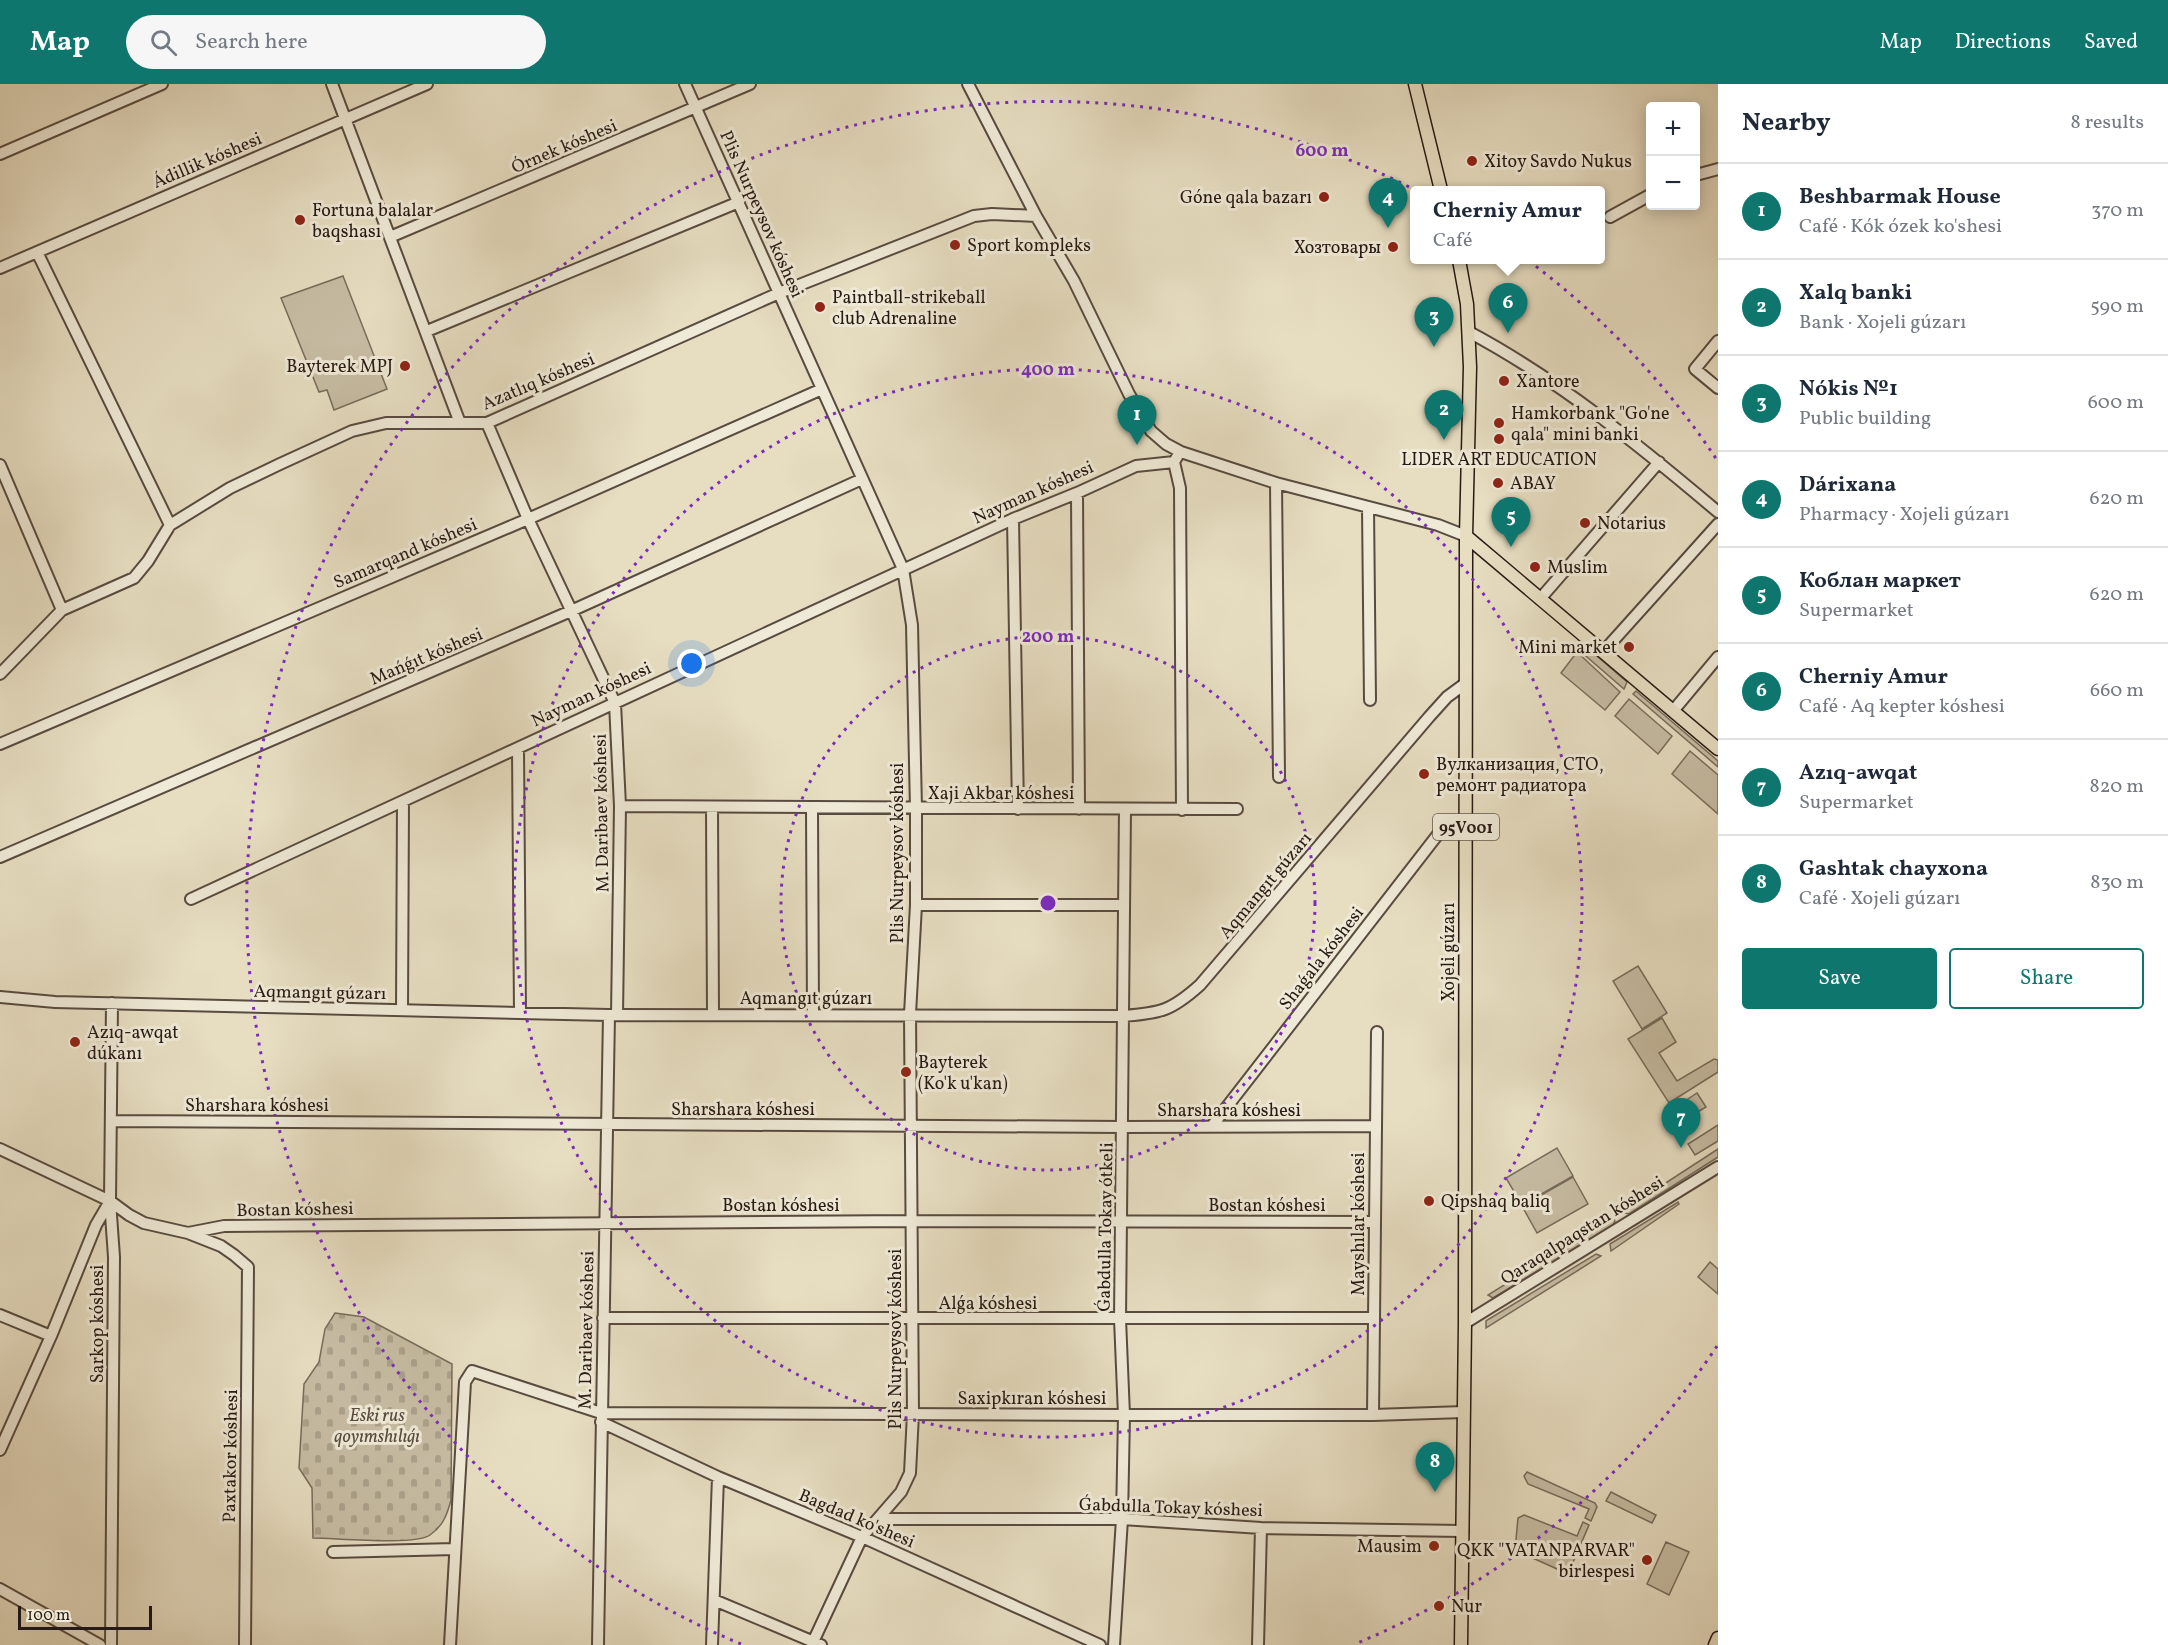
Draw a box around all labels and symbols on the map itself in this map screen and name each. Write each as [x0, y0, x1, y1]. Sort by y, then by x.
street label: Órnek kóshesi [508, 114, 621, 181]
street label: Ádillik kóshesi [149, 127, 266, 196]
street label: Plis Nurpeysov kóshesi [712, 127, 809, 302]
text: 600 m [1295, 139, 1349, 164]
place label: Xitoy Savdo Nukus [1484, 150, 1632, 175]
marker: Xitoy Savdo Nukus [1465, 154, 1479, 168]
pin: 4 [1368, 178, 1408, 228]
place label: Góne qala bazarı [1180, 186, 1312, 211]
marker: Góne qala bazarı [1317, 190, 1331, 204]
place label: Fortuna balalar baqshası [312, 199, 434, 245]
marker: Fortuna balalar baqshası [293, 213, 307, 227]
place label: Sport kompleks [967, 234, 1091, 259]
place label: Хозтовары [1294, 236, 1381, 261]
marker: Sport kompleks [948, 238, 962, 252]
marker: Хозтовары [1386, 240, 1400, 254]
pin: 6 [1488, 284, 1528, 333]
place label: Paintball-strikeball club Adrenaline [832, 286, 986, 332]
pin: 3 [1414, 298, 1454, 347]
marker: Paintball-strikeball club Adrenaline [813, 300, 827, 314]
street label: Azatlıq kóshesi [478, 347, 599, 417]
place label: Bayterek MPJ [286, 355, 393, 380]
text: 400 m [1021, 358, 1075, 383]
marker: Bayterek MPJ [398, 359, 412, 373]
place label: Xantore [1516, 370, 1580, 395]
marker: Xantore [1497, 374, 1511, 388]
pin: 2 [1424, 390, 1464, 440]
pin: 1 [1118, 396, 1156, 445]
place label: Hamkorbank "Go'ne qala" mini banki [1511, 402, 1670, 448]
marker: Hamkorbank "Go'ne qala" mini banki [1492, 416, 1506, 430]
marker: LIDER ART EDUCATION [1492, 432, 1506, 446]
place label: LIDER ART EDUCATION [1401, 448, 1597, 473]
street label: Nayman kóshesi [969, 456, 1098, 531]
place label: ABAY [1510, 472, 1556, 497]
marker: ABAY [1491, 476, 1505, 490]
pin: 5 [1492, 498, 1530, 547]
place label: Notarius [1597, 512, 1666, 537]
street label: Samarqand kóshesi [330, 513, 481, 596]
marker: Notarius [1578, 516, 1592, 530]
place label: Muslim [1547, 556, 1608, 581]
marker: Muslim [1528, 560, 1542, 574]
street label: Mańǵıt kóshesi [366, 622, 487, 692]
text: 200 m [1022, 625, 1074, 650]
place label: Mini market [1518, 636, 1617, 661]
marker: Mini market [1622, 640, 1636, 654]
your location [677, 649, 706, 678]
street label: Nayman kóshesi [527, 657, 656, 734]
street label: M. Daribaev kóshesi [589, 733, 616, 892]
place label: Вулканизация, СТО, ремонт радиатора [1436, 753, 1604, 799]
street label: Plis Nurpeysov kóshesi [886, 763, 911, 943]
marker: Вулканизация, СТО, ремонт радиатора [1417, 767, 1431, 781]
street label: Xaji Akbar kóshesi [928, 782, 1074, 807]
road number: 95V001 [1433, 814, 1499, 840]
street label: Aqmangıt gúzarı [1214, 827, 1318, 945]
centre of rings [1038, 893, 1058, 913]
street label: Shaǵala kóshesi [1274, 902, 1370, 1016]
street label: Xojeli gúzarı [1437, 903, 1462, 1002]
street label: Aqmangıt gúzarı [253, 980, 386, 1007]
street label: Aqmangıt gúzarı [740, 987, 872, 1012]
place label: Azıq-awqat dúkanı [87, 1021, 179, 1067]
marker: Azıq-awqat dúkanı [68, 1035, 82, 1049]
place label: Bayterek (Ko'k u'kan) [918, 1051, 1008, 1097]
marker: Bayterek (Ko'k u'kan) [899, 1065, 913, 1079]
street label: Sharshara kóshesi [185, 1094, 329, 1119]
street label: Sharshara kóshesi [671, 1098, 815, 1123]
pin: 7 [1662, 1098, 1700, 1148]
street label: Sharshara kóshesi [1157, 1099, 1301, 1124]
street label: Ǵabdulla Tokay ótkeli [1093, 1142, 1120, 1312]
street label: Mayshılar kóshesi [1347, 1152, 1372, 1296]
street label: Qaraqalpaqstan kóshesi [1496, 1171, 1669, 1292]
place label: Qipshaq baliq [1441, 1190, 1550, 1215]
street label: Bostan kóshesi [722, 1194, 840, 1219]
street label: Bostan kóshesi [1208, 1194, 1326, 1219]
marker: Qipshaq baliq [1422, 1194, 1436, 1208]
street label: Bostan kóshesi [236, 1197, 354, 1224]
street label: Plis Nurpeysov kóshesi [884, 1249, 909, 1429]
street label: M. Daribaev kóshesi [574, 1251, 601, 1410]
street label: Sarkop kóshesi [86, 1265, 111, 1383]
street label: Alǵa kóshesi [938, 1292, 1038, 1317]
street label: Saxipkıran kóshesi [958, 1387, 1106, 1412]
street label: Paxtakor kóshesi [218, 1389, 245, 1523]
park label: Eski rus qoyımshılıǵı [334, 1404, 420, 1450]
pin: 8 [1416, 1442, 1454, 1492]
street label: Bagdad ko'shesi [794, 1484, 918, 1555]
street label: Ǵabdulla Tokay kóshesi [1079, 1493, 1263, 1524]
place label: Mausim [1357, 1535, 1422, 1560]
marker: Mausim [1427, 1539, 1441, 1553]
place label: QKK "VATANPARVAR" birlespesi [1457, 1539, 1635, 1585]
marker: QKK "VATANPARVAR" birlespesi [1640, 1553, 1654, 1567]
place label: Nur [1451, 1595, 1483, 1620]
marker: Nur [1432, 1599, 1446, 1613]
scale bar [18, 1603, 152, 1630]

